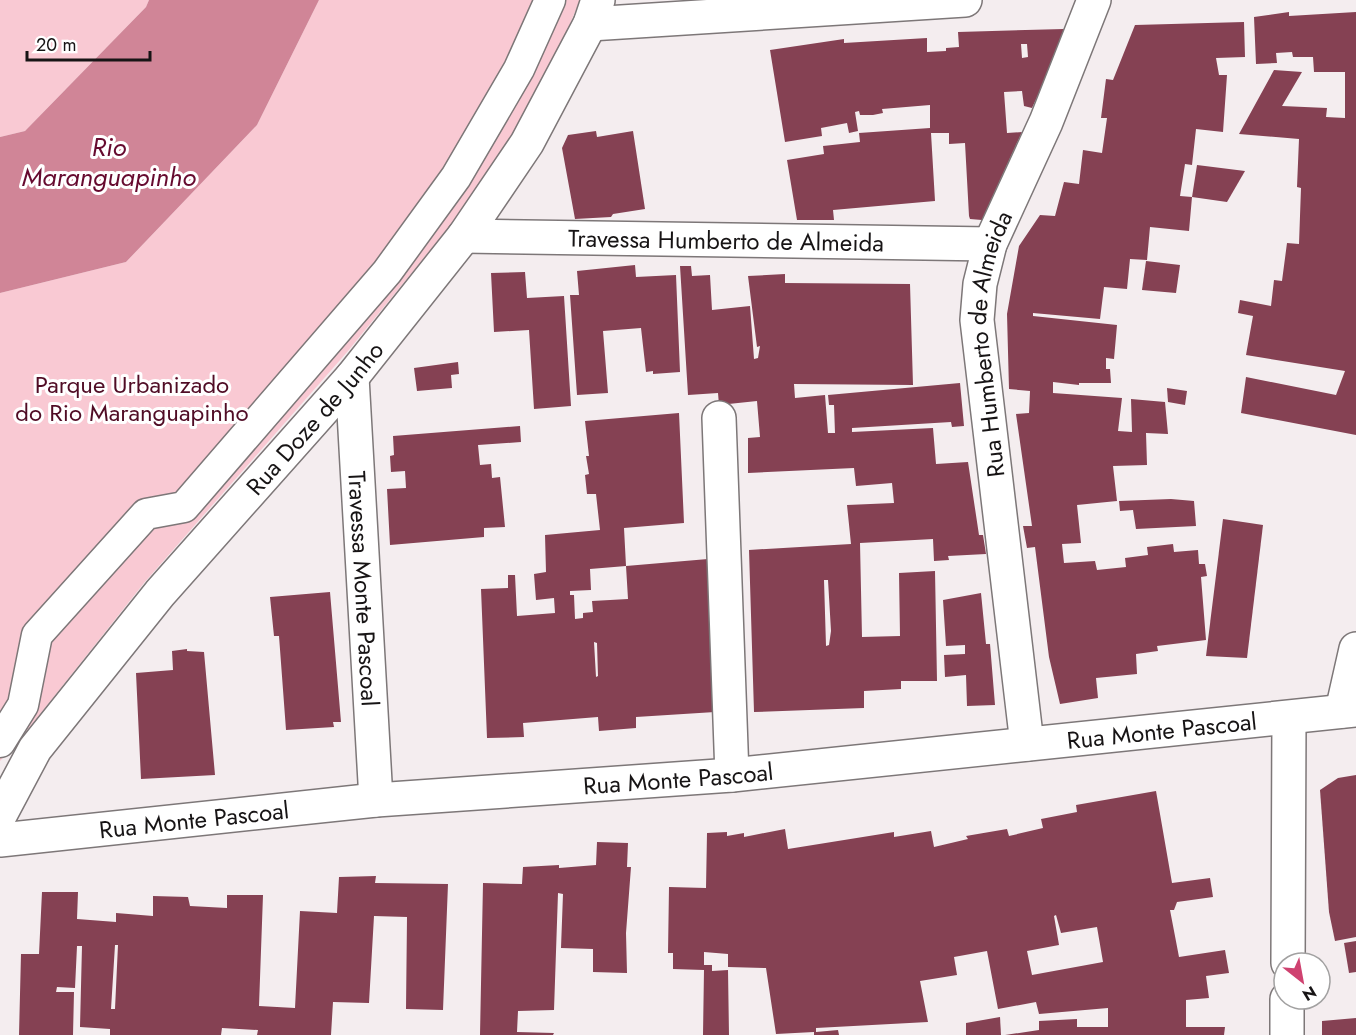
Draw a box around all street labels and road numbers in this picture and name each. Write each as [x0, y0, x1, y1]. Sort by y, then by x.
street label: Rua Humberto de Almeida [959, 205, 1021, 479]
street label: Travessa Humberto de Almeida [568, 220, 884, 260]
street label: Rua Doze de Junho [237, 334, 391, 503]
street label: Travessa Monte Pascoal [340, 470, 388, 707]
street label: Rua Monte Pascoal [1065, 703, 1258, 758]
street label: Rua Monte Pascoal [582, 753, 775, 803]
street label: Rua Monte Pascoal [97, 792, 291, 847]

